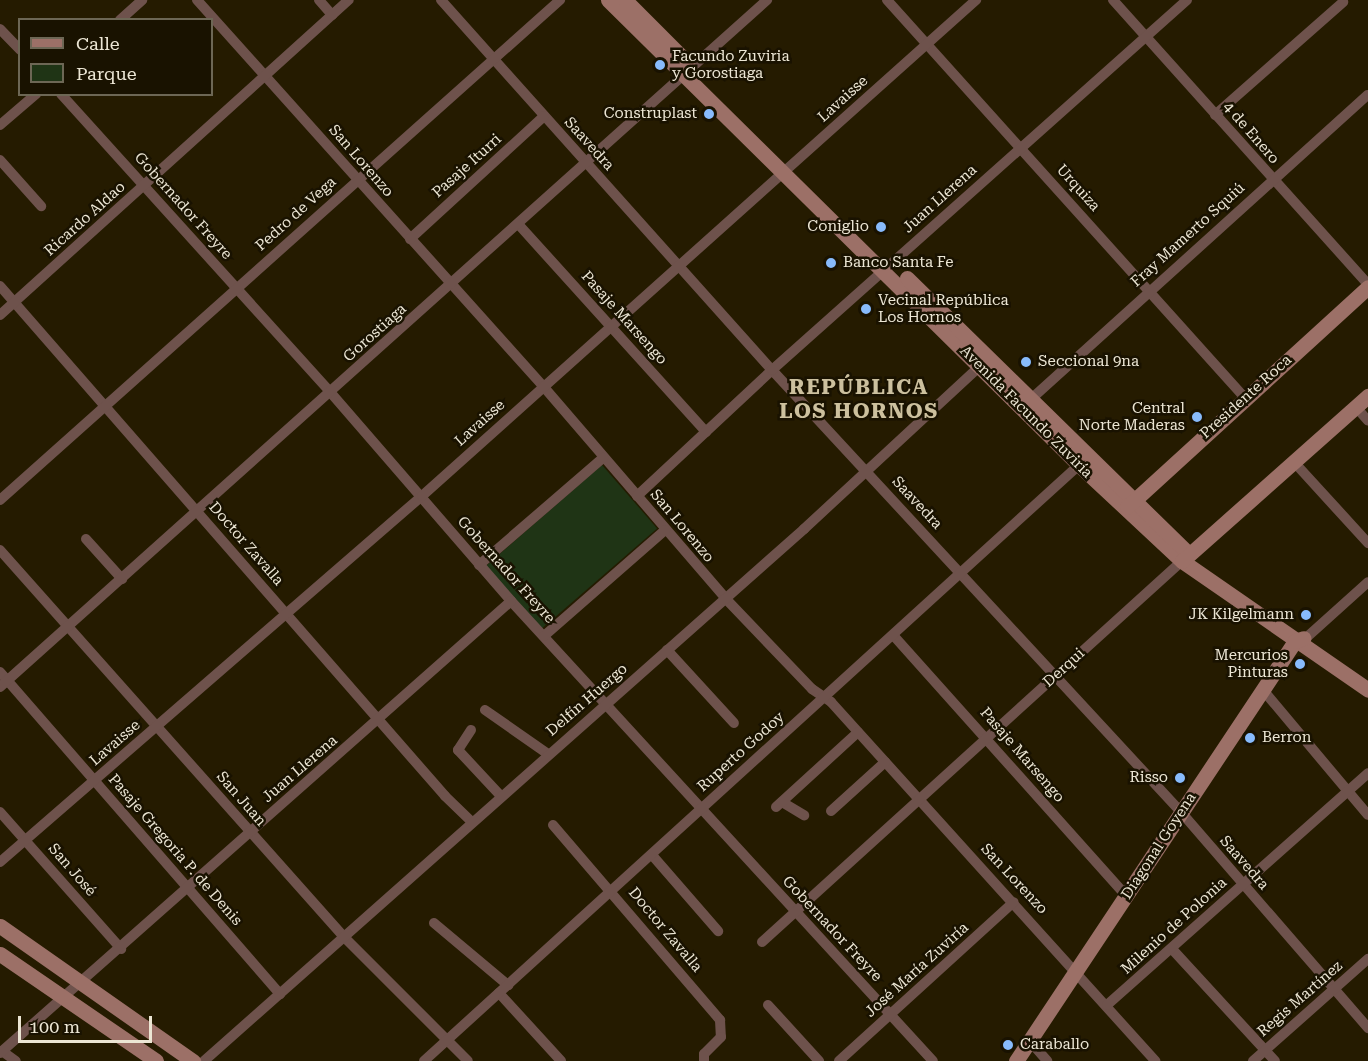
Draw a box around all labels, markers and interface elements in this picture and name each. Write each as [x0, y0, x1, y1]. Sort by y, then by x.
legend [18, 18, 213, 96]
text: Calle [76, 33, 120, 54]
place label: Facundo Zuviria y Gorostiaga [672, 47, 790, 82]
marker: Facundo Zuviria y Gorostiaga [653, 58, 667, 72]
text: Parque [76, 63, 137, 84]
street label: Lavaisse [814, 72, 872, 126]
street label: 4 de Enero [1219, 98, 1283, 168]
place label: Construplast [604, 105, 697, 123]
marker: Construplast [702, 107, 716, 121]
street label: Saavedra [560, 114, 618, 174]
street label: San Lorenzo [325, 121, 397, 201]
street label: Pasaje Iturri [429, 130, 505, 202]
street label: Gobernador Freyre [130, 149, 236, 263]
street label: Juan Llerena [899, 161, 981, 237]
street label: Urquiza [1052, 161, 1104, 215]
street label: Pedro de Vega [252, 173, 340, 255]
street label: Ricardo Aldao [41, 178, 129, 260]
street label: Fray Mamerto Squiú [1127, 179, 1249, 291]
place label: Coniglio [807, 218, 869, 236]
marker: Coniglio [874, 220, 888, 234]
place label: Banco Santa Fe [843, 254, 953, 272]
marker: Banco Santa Fe [824, 256, 838, 270]
street label: Pasaje Marsengo [577, 267, 671, 369]
place label: Vecinal República Los Hornos [878, 291, 1009, 326]
street label: Gorostiaga [340, 300, 410, 366]
marker: Vecinal República Los Hornos [859, 302, 873, 316]
street label: Avenida Facundo Zuviría [956, 342, 1096, 482]
street label: Presidente Roca [1197, 351, 1295, 443]
place label: Seccional 9na [1038, 353, 1139, 371]
marker: Seccional 9na [1019, 355, 1033, 369]
district label: REPÚBLICA LOS HORNOS [779, 374, 939, 424]
street label: Lavaisse [451, 396, 509, 450]
place label: Central Norte Maderas [1079, 399, 1185, 434]
marker: Central Norte Maderas [1190, 410, 1204, 424]
street label: Saavedra [888, 473, 946, 533]
street label: San Lorenzo [646, 486, 718, 566]
street label: Doctor Zavalla [205, 498, 287, 590]
street label: Gobernador Freyre [453, 513, 559, 627]
place label: JK Kilgelmann [1188, 606, 1294, 624]
marker: JK Kilgelmann [1299, 608, 1313, 622]
street label: Derqui [1040, 645, 1088, 691]
place label: Mercurios Pinturas [1215, 646, 1288, 681]
marker: Mercurios Pinturas [1293, 657, 1307, 671]
street label: Delfín Huergo [543, 660, 631, 740]
street label: Pasaje Marsengo [976, 704, 1068, 806]
street label: Ruperto Godoy [694, 708, 788, 796]
street label: Lavaisse [86, 716, 144, 770]
place label: Berron [1262, 729, 1311, 747]
marker: Berron [1243, 731, 1257, 745]
street label: Juan Llerena [259, 732, 341, 806]
street label: San Juan [212, 768, 270, 830]
place label: Risso [1129, 769, 1168, 787]
street label: Pasaje Gregoria P. de Denis [104, 771, 246, 929]
marker: Risso [1173, 771, 1187, 785]
street label: Diagonal Goyena [1118, 789, 1200, 903]
street label: Saavedra [1216, 832, 1272, 894]
street label: San José [44, 840, 100, 900]
street label: San Lorenzo [977, 840, 1051, 918]
street label: Gobernador Freyre [778, 872, 886, 986]
street label: Milenio de Polonia [1117, 874, 1231, 978]
street label: Doctor Zavalla [624, 884, 706, 976]
street label: José María Zuviría [862, 919, 972, 1021]
street label: Regis Martínez [1254, 957, 1346, 1041]
scale bar [21, 1004, 154, 1042]
text: 100 m [29, 1016, 80, 1037]
place label: Caraballo [1020, 1036, 1089, 1054]
marker: Caraballo [1001, 1038, 1015, 1052]

